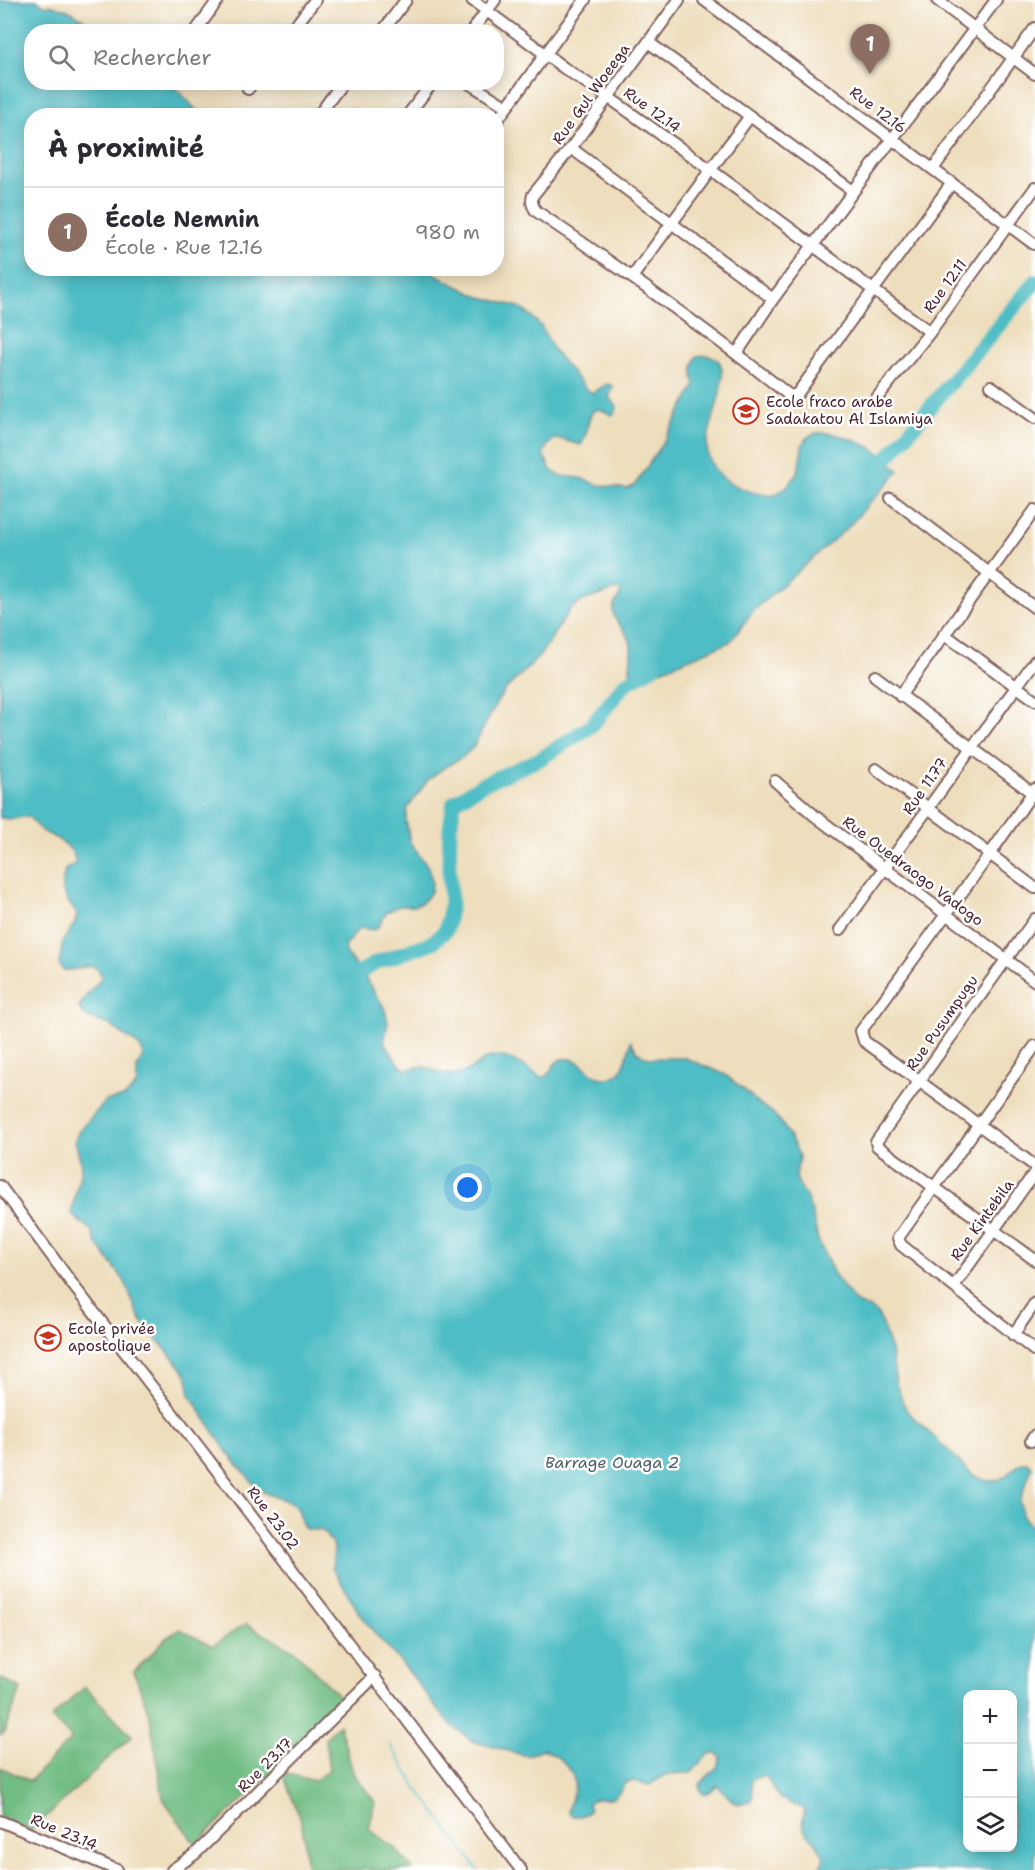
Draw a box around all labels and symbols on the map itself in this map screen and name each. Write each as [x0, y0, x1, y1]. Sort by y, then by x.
pin: 1 [850, 25, 890, 74]
street label: Rue Gul Woeega [548, 39, 635, 148]
street label: Rue 12.16 [846, 82, 910, 138]
street label: Rue 12.14 [619, 83, 685, 137]
street label: Rue 12.11 [919, 255, 971, 317]
place label: Ecole fraco arabe Sadakatou Al Islamiya [766, 392, 933, 429]
school or university icon: Ecole fraco arabe Sadakatou Al Islamiya [731, 396, 761, 426]
street label: Rue 11.77 [898, 753, 952, 819]
street label: Rue Ouedraogo Vadogo [839, 811, 987, 931]
street label: Rue Pusumpugu [902, 971, 982, 1075]
your location [453, 1173, 482, 1202]
street label: Rue Kintebila [946, 1175, 1019, 1265]
place label: Ecole privée apostolique [68, 1319, 155, 1356]
school or university icon: Ecole privée apostolique [33, 1323, 63, 1353]
water label: Barrage Ouaga 2 [545, 1452, 679, 1473]
street label: Rue 23.02 [243, 1482, 303, 1554]
street label: Rue 23.17 [233, 1733, 297, 1797]
street label: Rue 23.14 [28, 1809, 100, 1855]

